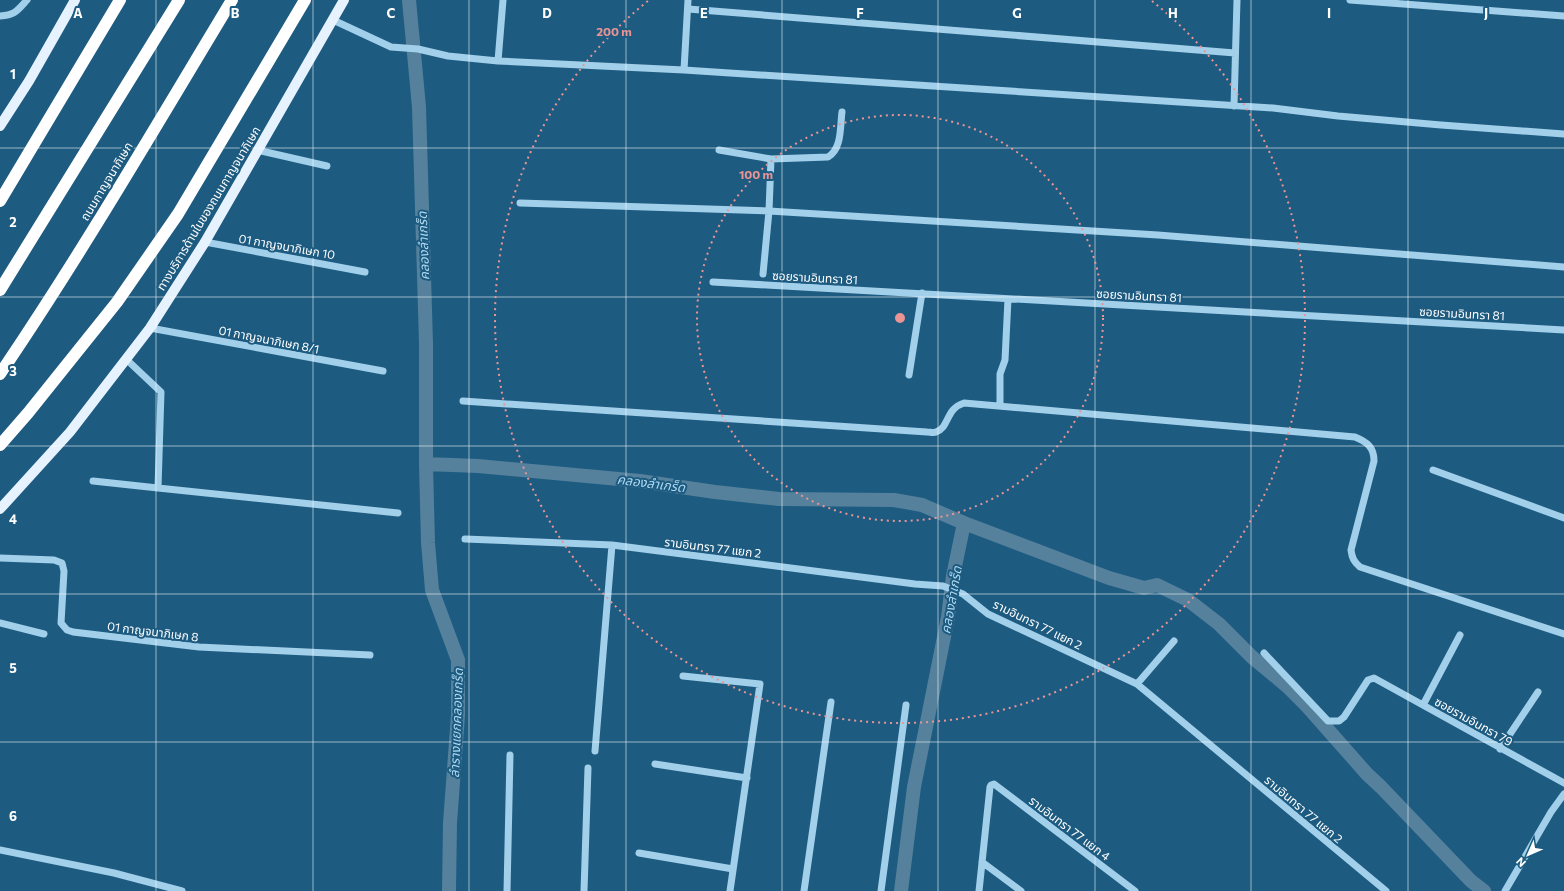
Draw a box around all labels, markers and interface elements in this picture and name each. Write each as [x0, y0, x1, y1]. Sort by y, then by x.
text: A [73, 5, 83, 21]
text: B [231, 5, 240, 21]
text: C [387, 5, 396, 21]
text: D [542, 5, 552, 21]
text: E [700, 5, 708, 21]
text: F [856, 5, 864, 21]
text: G [1012, 5, 1022, 21]
text: H [1168, 5, 1178, 21]
text: I [1327, 5, 1331, 21]
text: J [1484, 5, 1488, 21]
text: 200 m [596, 24, 632, 38]
text: 1 [10, 66, 16, 82]
street label: ทางบริการด้านในของถนนกาญจนาภิเษก [153, 123, 263, 293]
street label: ถนนกาญจนาภิเษก [77, 139, 135, 223]
text: 100 m [739, 167, 773, 181]
water label: คลองลำเกร็ด [414, 210, 432, 281]
text: 2 [9, 214, 17, 230]
street label: 01 กาญจนาภิเษก 10 [238, 231, 336, 261]
street label: ซอยรามอินทรา 81 [772, 268, 858, 286]
street label: ซอยรามอินทรา 81 [1096, 286, 1182, 304]
street label: ซอยรามอินทรา 81 [1419, 304, 1505, 322]
centre of rings [893, 311, 907, 325]
street label: 01 กาญจนาภิเษก 8/1 [218, 322, 320, 356]
text: 3 [9, 363, 17, 379]
water label: คลองลำเกร็ด [616, 471, 687, 495]
text: 4 [9, 511, 17, 527]
street label: รามอินทรา 77 แยก 2 [664, 534, 763, 560]
water label: คลองลำเกร็ด [937, 564, 965, 635]
street label: รามอินทรา 77 แยก 2 [991, 596, 1085, 652]
street label: 01 กาญจนาภิเษก 8 [107, 618, 199, 644]
text: 5 [9, 660, 17, 676]
water label: ลำรางแยกคลองเกร็ด [446, 667, 466, 778]
street label: ซอยรามอินทรา 79 [1433, 694, 1515, 748]
street label: รามอินทรา 77 แยก 2 [1262, 772, 1346, 846]
street label: รามอินทรา 77 แยก 4 [1027, 793, 1113, 863]
text: 6 [9, 808, 17, 824]
north arrow [1508, 835, 1548, 875]
text: N [1513, 855, 1528, 870]

